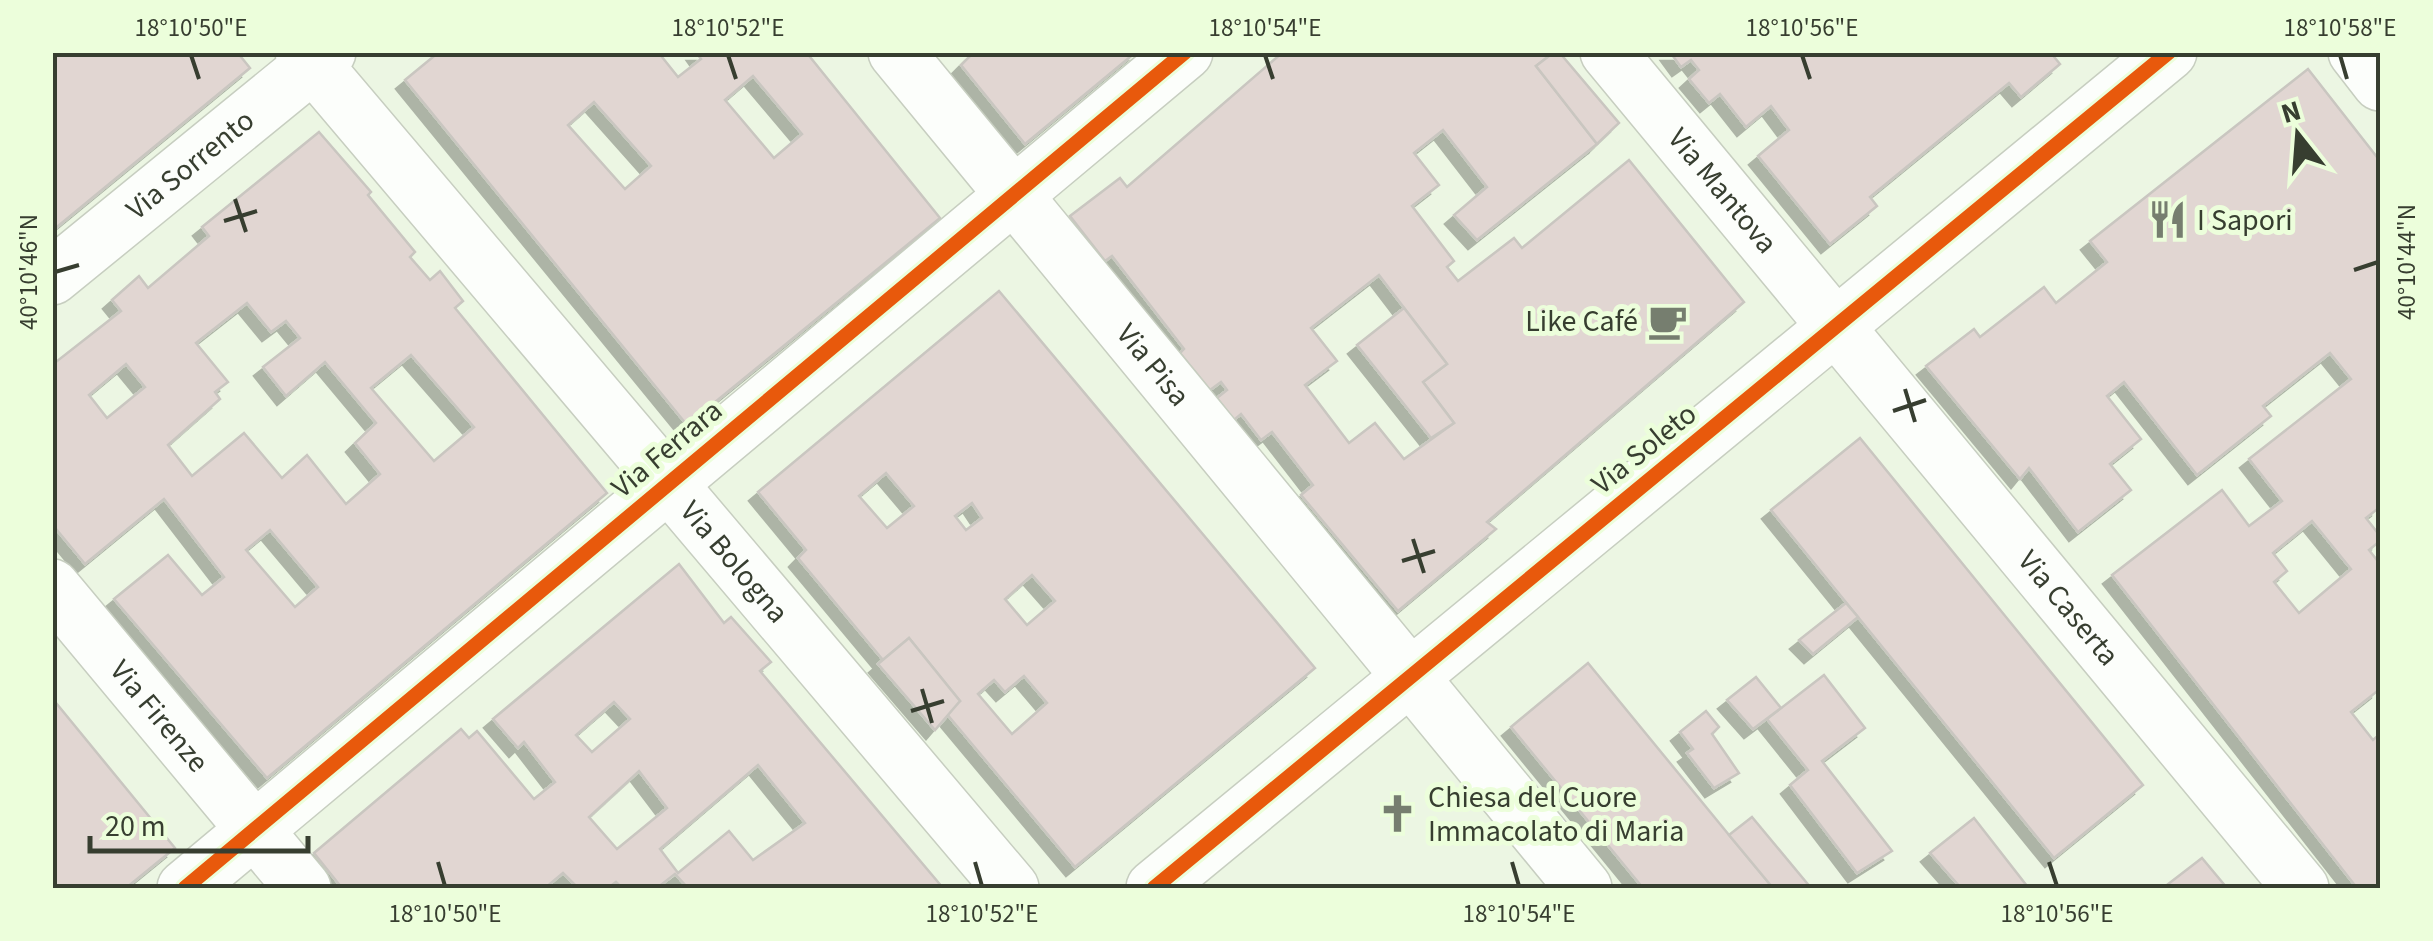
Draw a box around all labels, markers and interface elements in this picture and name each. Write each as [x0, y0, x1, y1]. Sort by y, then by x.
text: 18°10'50"E [135, 10, 247, 46]
text: 18°10'52"E [672, 10, 784, 46]
text: 18°10'54"E [1209, 10, 1321, 46]
text: 18°10'56"E [1746, 10, 1858, 46]
text: 18°10'58"E [2284, 10, 2396, 46]
north arrow [2248, 85, 2348, 185]
text: N [2276, 90, 2306, 134]
street label: Via Sorrento [117, 99, 263, 230]
street label: Via Mantova [1658, 118, 1788, 263]
restaurant icon: I Sapori [2146, 199, 2188, 241]
place label: I Sapori [2197, 199, 2293, 242]
text: 40°10'44"N [2389, 204, 2425, 320]
text: 40°10'46"N [11, 214, 47, 330]
place label: Like Café [1525, 300, 1638, 343]
cafe icon: Like Café [1647, 300, 1689, 342]
street label: Via Pisa [1106, 314, 1200, 415]
street label: Via Ferrara [602, 390, 732, 508]
street label: Via Soleto [1582, 393, 1706, 505]
street label: Via Bologna [670, 491, 799, 632]
street label: Via Caserta [2008, 541, 2130, 675]
street label: Via Firenze [100, 650, 219, 782]
place label: Chiesa del Cuore Immacolato di Maria [1428, 776, 1684, 853]
scale bar [90, 791, 308, 853]
church icon: Chiesa del Cuore Immacolato di Maria [1377, 793, 1419, 835]
text: 20 m [105, 805, 166, 848]
text: 18°10'50"E [389, 896, 501, 932]
text: 18°10'52"E [926, 896, 1038, 932]
text: 18°10'54"E [1463, 896, 1575, 932]
text: 18°10'56"E [2001, 896, 2113, 932]

